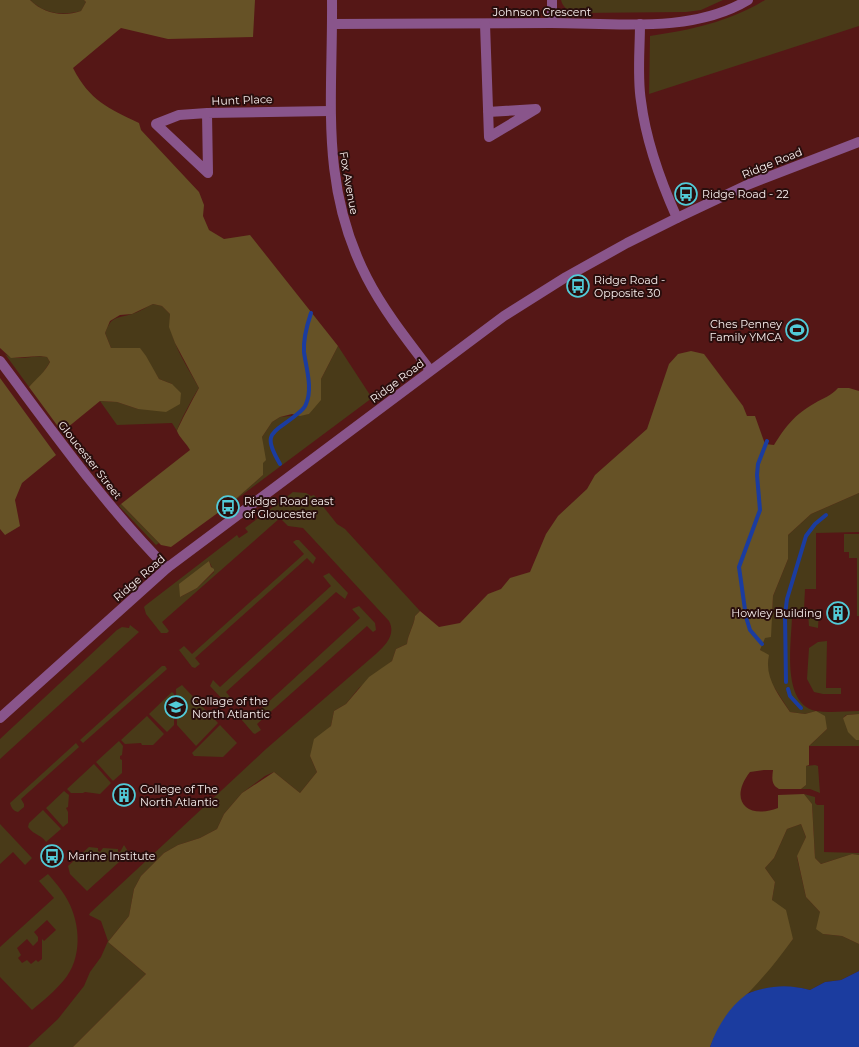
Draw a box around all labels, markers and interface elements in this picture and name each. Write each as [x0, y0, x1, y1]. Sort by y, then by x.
street label: Johnson Crescent [492, 5, 592, 19]
street label: Hunt Place [211, 92, 273, 108]
street label: Ridge Road [740, 144, 804, 182]
street label: Fox Avenue [337, 150, 361, 216]
bus stop icon: Ridge Road - 22 [673, 181, 699, 207]
place label: Ridge Road - 22 [702, 187, 789, 201]
bus stop icon: Ridge Road - Opposite 30 [565, 273, 591, 299]
place label: Ridge Road - Opposite 30 [594, 273, 665, 300]
place label: Ches Penney Family YMCA [710, 317, 782, 344]
sports icon: Ches Penney Family YMCA [784, 317, 810, 343]
street label: Ridge Road [367, 356, 427, 406]
street label: Gloucester Street [55, 418, 125, 502]
bus stop icon: Ridge Road east of Gloucester [215, 494, 241, 520]
place label: Ridge Road east of Gloucester [244, 494, 334, 521]
street label: Ridge Road [110, 552, 168, 604]
building icon: Howley Building [825, 600, 851, 626]
place label: Howley Building [731, 606, 822, 620]
school or university icon: Collage of the North Atlantic [163, 694, 189, 720]
place label: Collage of the North Atlantic [192, 694, 270, 721]
building icon: College of The North Atlantic [111, 782, 137, 808]
place label: College of The North Atlantic [140, 782, 218, 809]
bus stop icon: Marine Institute [39, 843, 65, 869]
place label: Marine Institute [68, 849, 156, 863]

